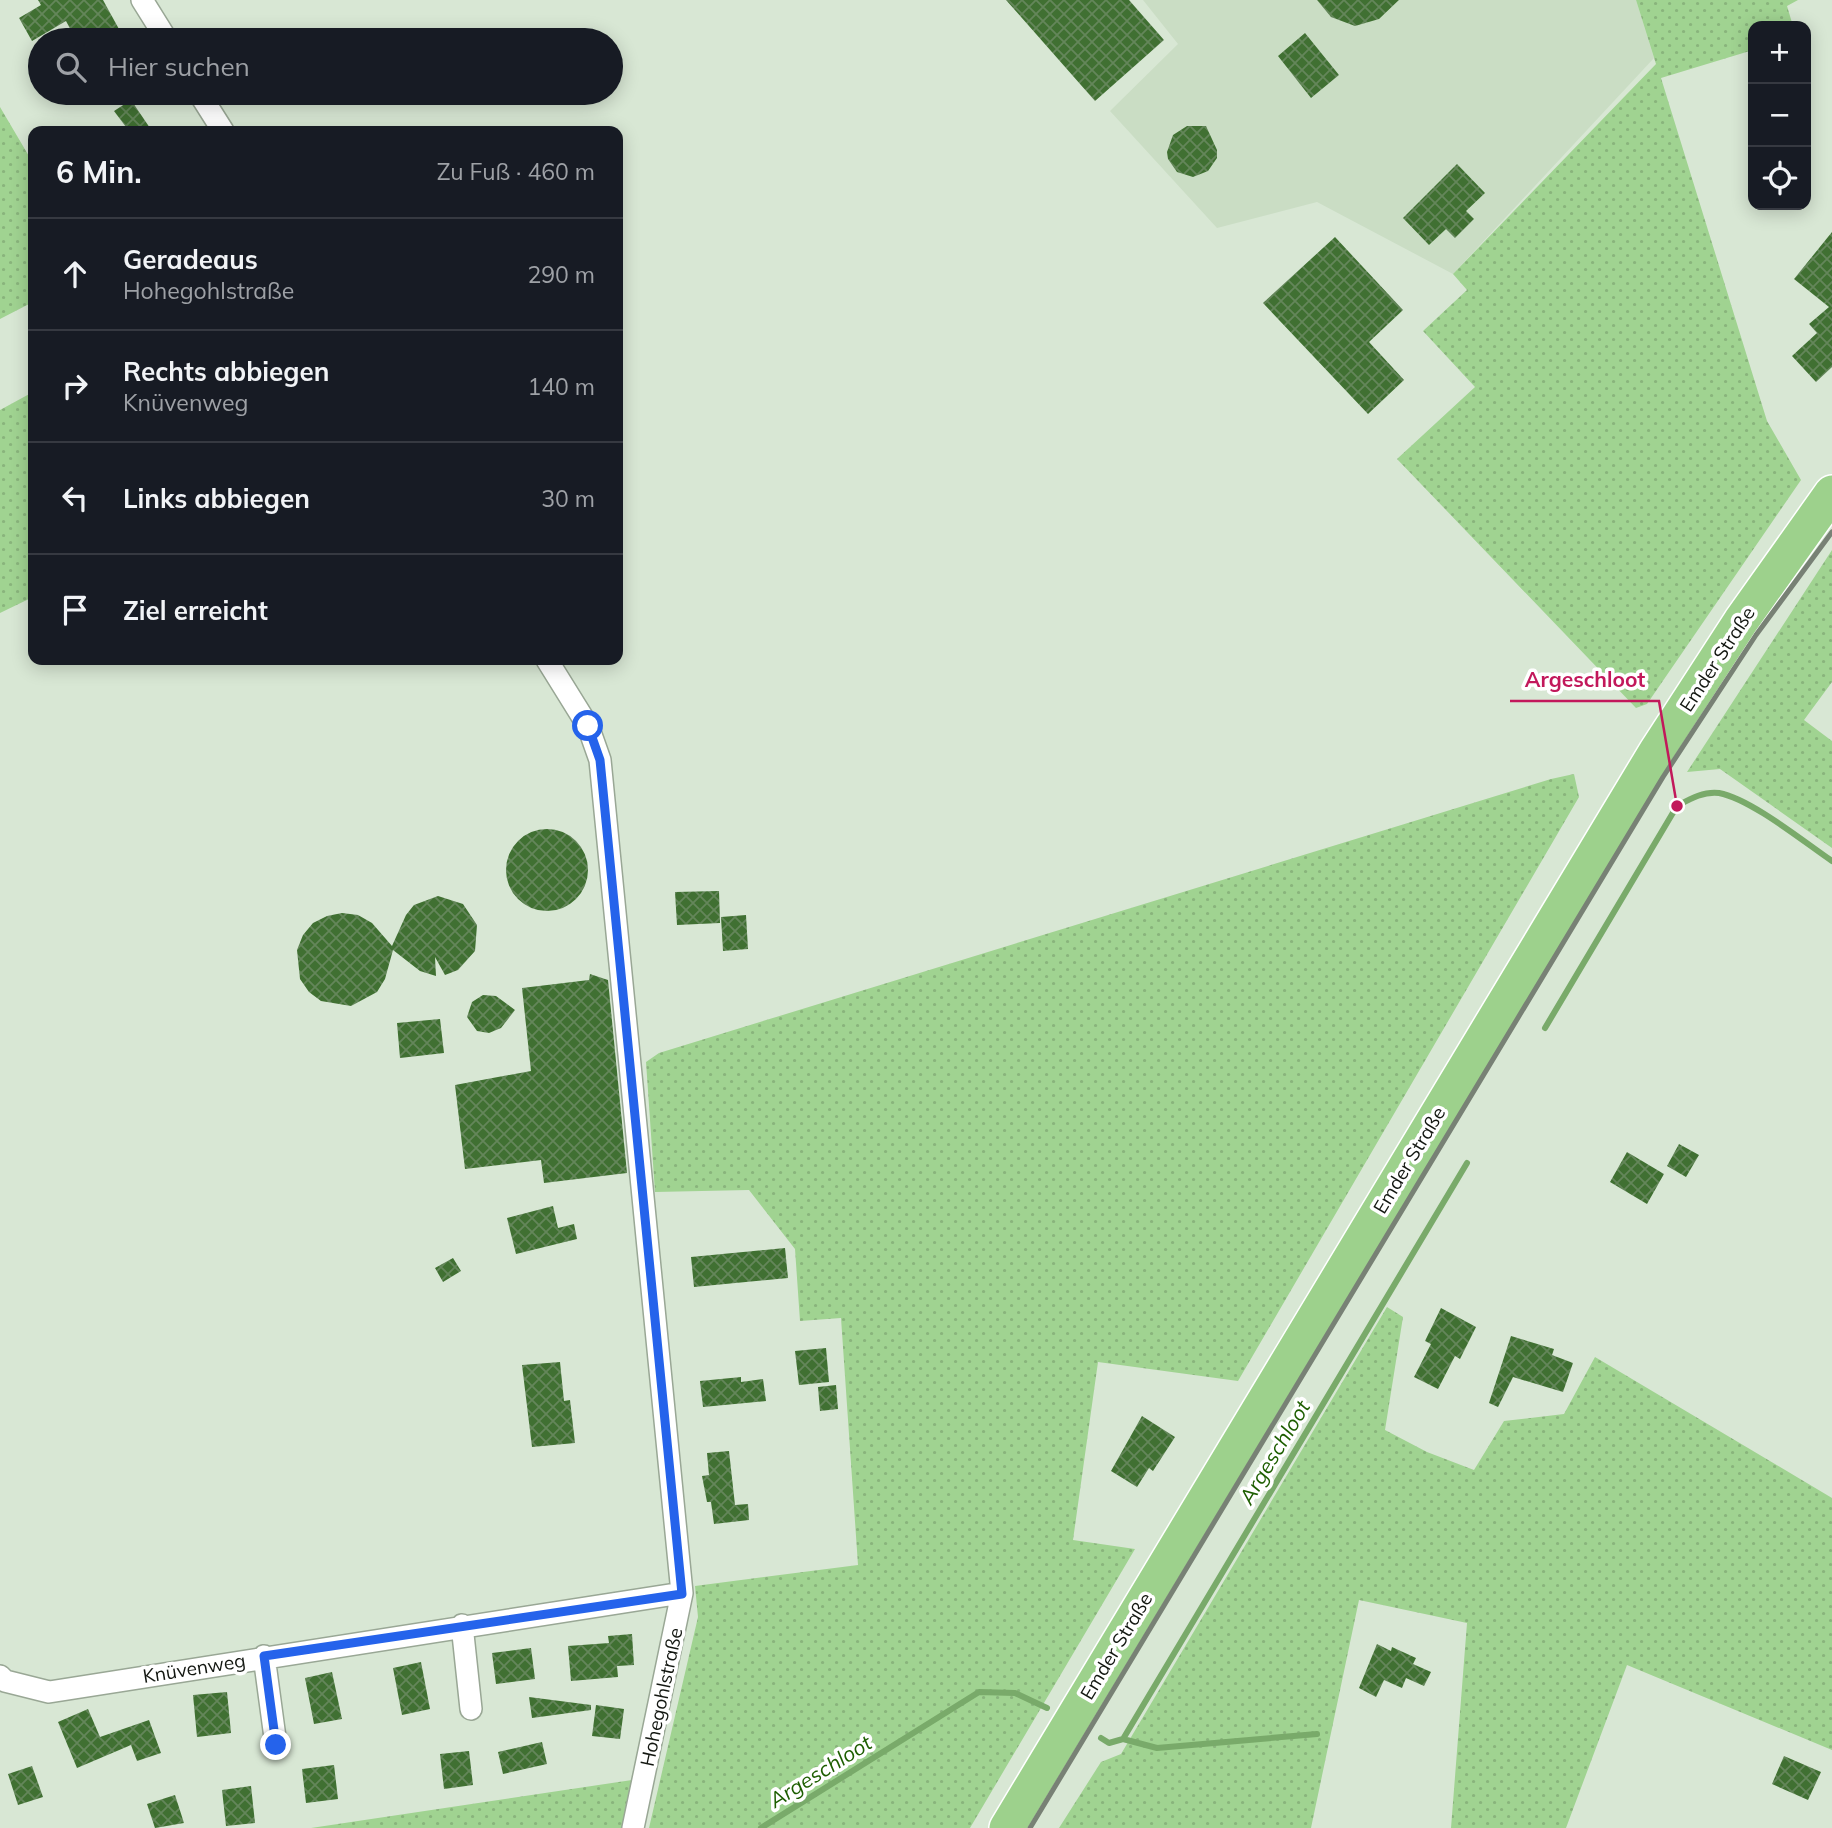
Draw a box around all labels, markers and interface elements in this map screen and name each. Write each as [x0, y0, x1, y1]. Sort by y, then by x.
map controls [1748, 21, 1811, 210]
button: + [1748, 21, 1811, 84]
search box [28, 28, 623, 105]
icon: search [52, 48, 90, 86]
text: Hier suchen [108, 50, 250, 83]
button: − [1748, 84, 1811, 147]
button: locate [1748, 147, 1811, 210]
text: 6 Min. [56, 153, 142, 191]
text: Zu Fuß · 460 m [437, 157, 595, 186]
text: Geradeaus [123, 243, 258, 276]
icon: ahead [56, 255, 94, 293]
text: 290 m [527, 260, 595, 289]
text: Hohegohlstraße [123, 276, 294, 305]
text: Rechts abbiegen [123, 355, 329, 388]
icon: right [56, 367, 94, 405]
text: 140 m [527, 372, 595, 401]
text: Knüvenweg [123, 388, 248, 417]
icon: left [56, 479, 94, 517]
text: Links abbiegen [123, 482, 310, 515]
text: 30 m [541, 484, 595, 513]
icon: arrive [56, 591, 94, 629]
text: Ziel erreicht [123, 594, 268, 627]
street label: Emder Straße [1674, 602, 1760, 716]
callout: Argeschloot [1510, 659, 1659, 701]
text: Argeschloot [1525, 666, 1645, 692]
route start [572, 710, 603, 741]
street label: Emder Straße [1368, 1102, 1450, 1218]
water label: Argeschloot [1232, 1395, 1315, 1509]
street label: Emder Straße [1075, 1588, 1157, 1704]
street label: Hohegohlstraße [635, 1625, 687, 1769]
street label: Knüvenweg [141, 1648, 247, 1688]
route end [260, 1729, 291, 1760]
water label: Argeschloot [763, 1729, 877, 1813]

